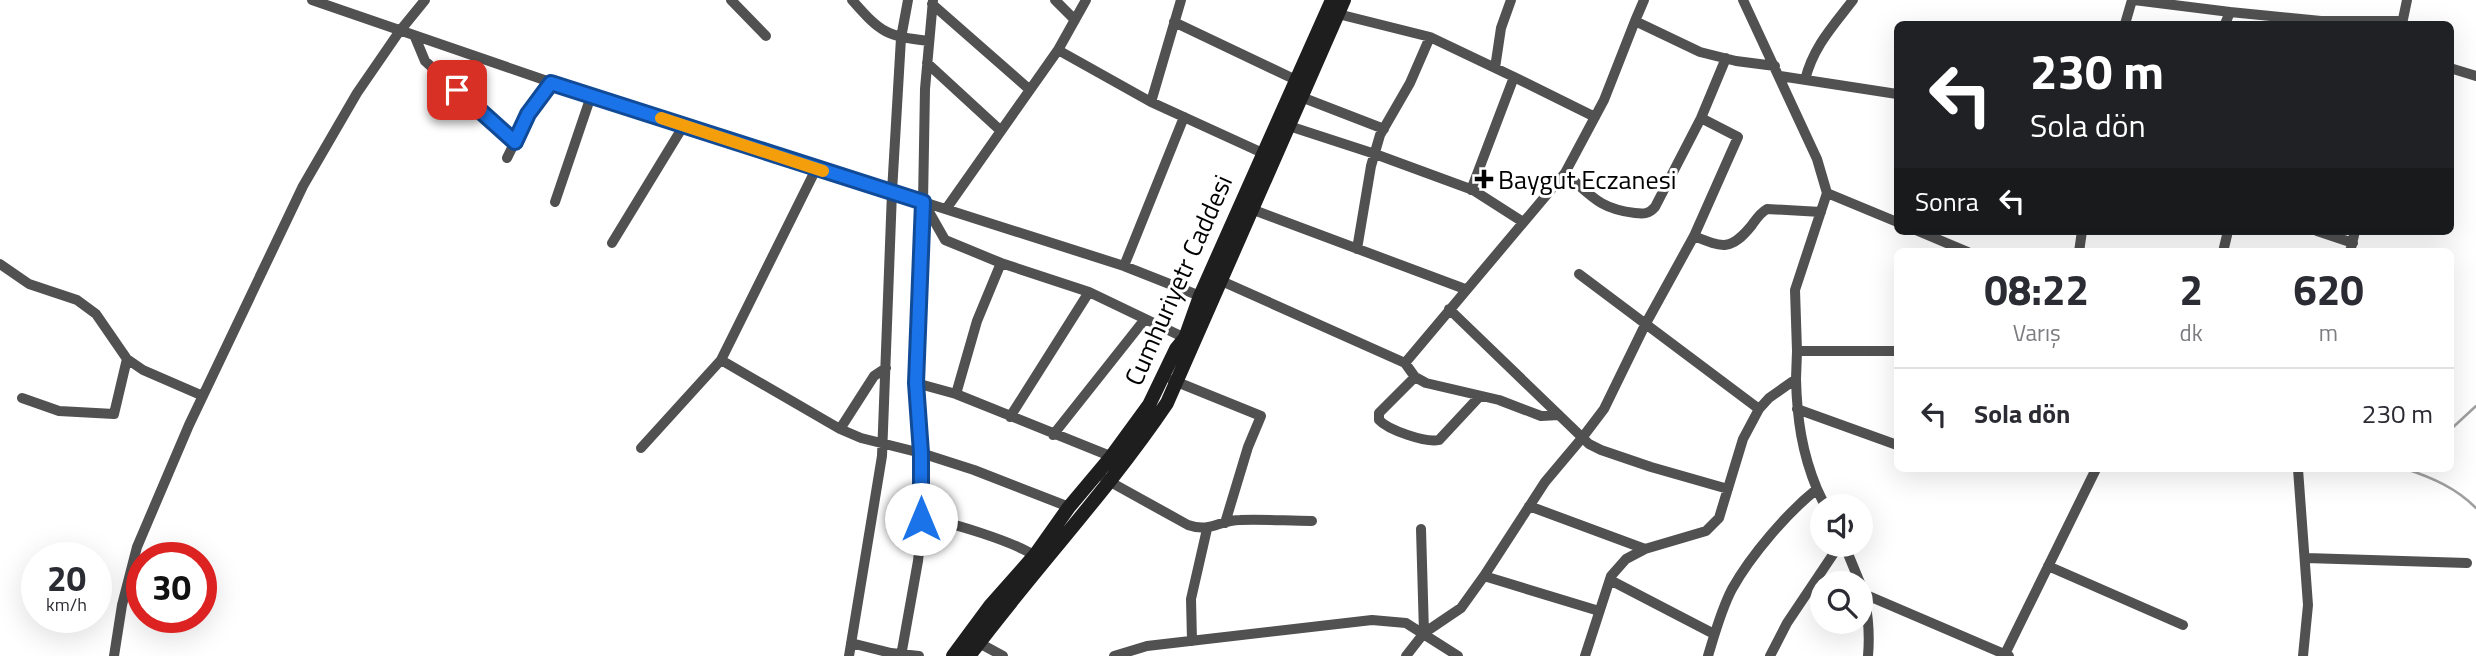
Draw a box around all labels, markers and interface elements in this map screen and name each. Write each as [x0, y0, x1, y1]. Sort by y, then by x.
text: 230 m [2030, 33, 2164, 108]
icon: left [1915, 49, 2006, 140]
pin [427, 60, 487, 120]
icon: arrive [438, 71, 476, 109]
text: Sola dön [2030, 101, 2146, 149]
place label: Baygut Eczanesi [1498, 160, 1676, 199]
street label: Cumhuriyetr Caddesi [1114, 169, 1242, 391]
marker: Baygut Eczanesi [1476, 171, 1492, 187]
text: Sonra [1915, 182, 1979, 221]
icon: left [1993, 182, 2031, 220]
text: 08:22 [1984, 257, 2089, 321]
text: 2 [2179, 257, 2203, 321]
text: 620 [2293, 257, 2364, 321]
text: Varış [2013, 315, 2061, 350]
text: dk [2180, 315, 2203, 350]
text: m [2319, 315, 2338, 350]
text: Sola dön [1974, 394, 2071, 433]
text: 230 m [2362, 394, 2433, 433]
icon: left [1915, 395, 1953, 433]
position arrow [884, 482, 958, 556]
map controls [1810, 494, 1873, 634]
button: sound [1810, 494, 1873, 557]
speed limit sign: 30 [126, 542, 217, 633]
text: 20 [47, 551, 86, 605]
button: search [1810, 571, 1873, 634]
text: km/h [46, 591, 87, 618]

